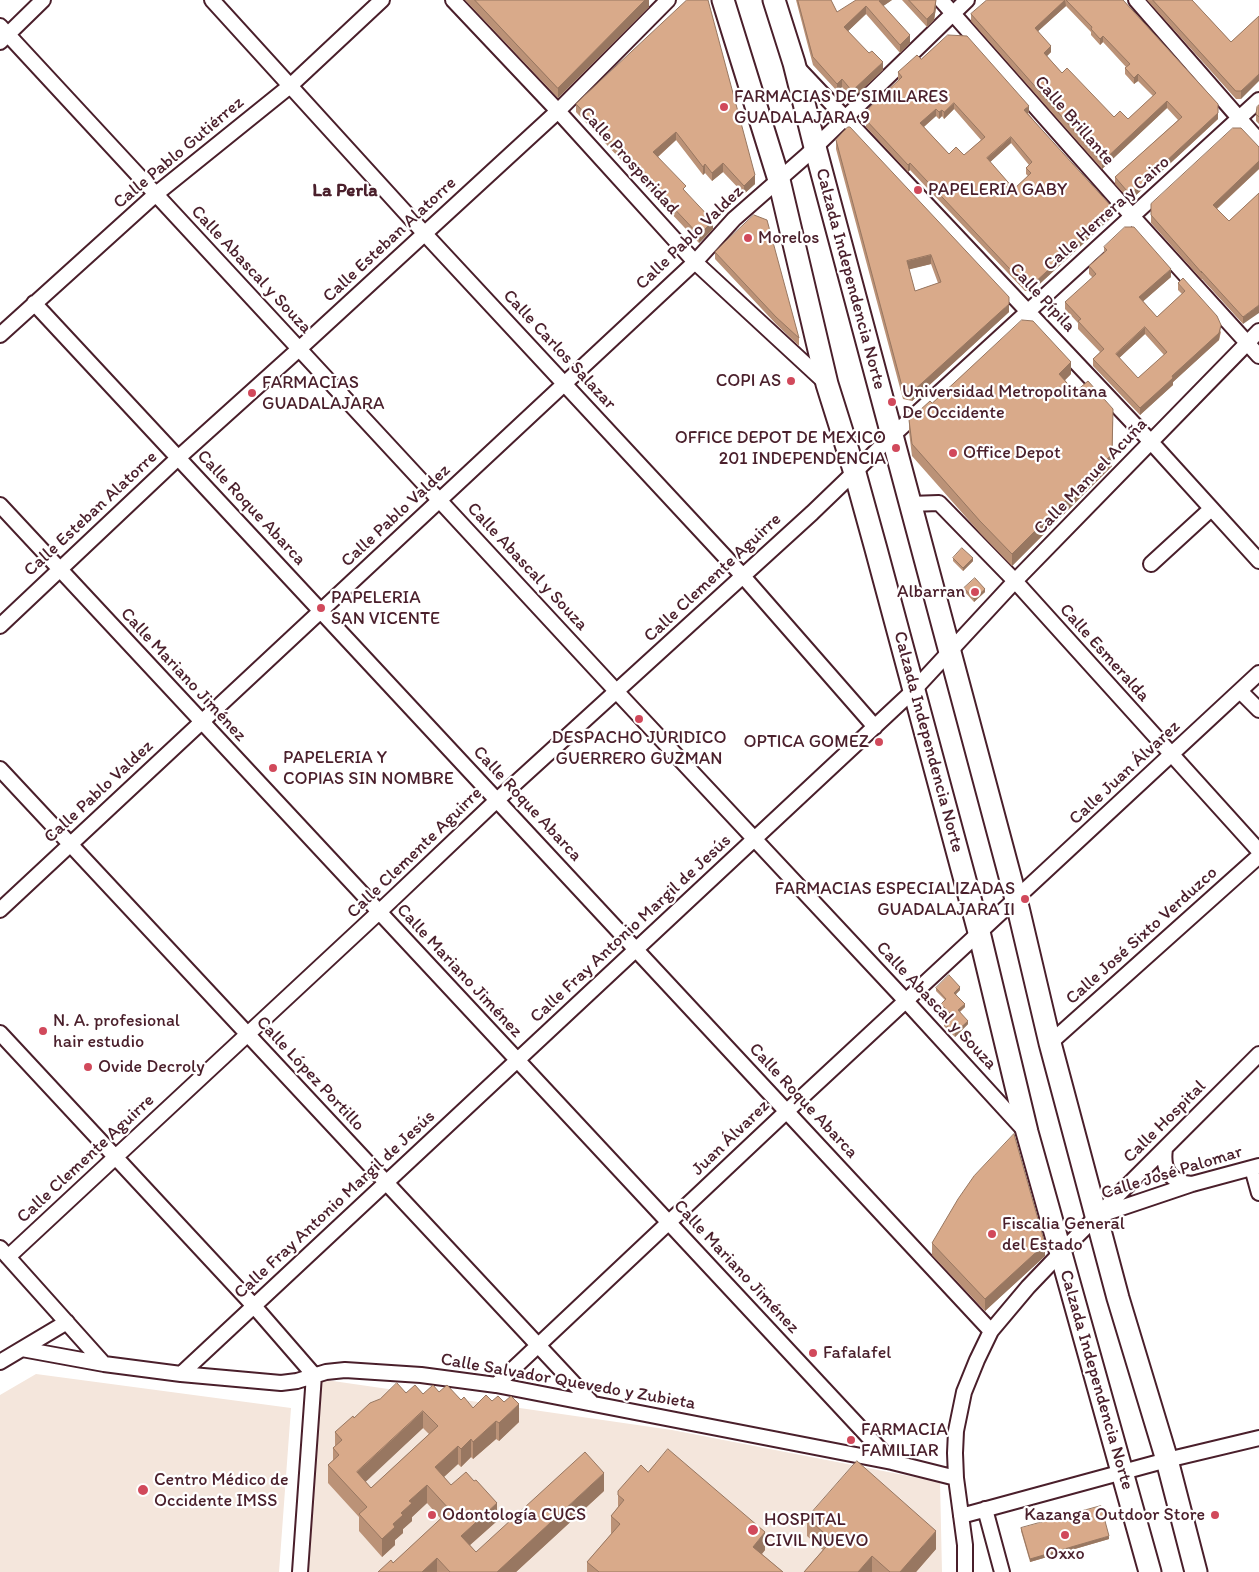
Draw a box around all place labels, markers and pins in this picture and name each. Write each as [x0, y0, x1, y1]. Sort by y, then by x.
place label: FARMACIAS DE SIMILARES GUADALAJARA 9 [734, 86, 948, 128]
marker: FARMACIAS DE SIMILARES GUADALAJARA 9 [718, 101, 730, 113]
place label: PAPELERIA GABY [928, 179, 1067, 201]
marker: PAPELERIA GABY [912, 184, 924, 196]
place label: Morelos [758, 227, 819, 249]
marker: Morelos [742, 232, 754, 244]
place label: COPI AS [716, 370, 781, 392]
place label: FARMACIAS GUADALAJARA [262, 372, 384, 414]
marker: COPI AS [785, 375, 797, 387]
place label: Universidad Metropolitana De Occidente [902, 381, 1107, 424]
marker: FARMACIAS GUADALAJARA [246, 387, 258, 399]
marker: Universidad Metropolitana De Occidente [886, 396, 898, 408]
place label: OFFICE DEPOT DE MEXICO 201 INDEPENDENCIA [675, 427, 886, 469]
marker: OFFICE DEPOT DE MEXICO 201 INDEPENDENCIA [890, 442, 902, 454]
place label: Office Depot [963, 442, 1061, 464]
marker: Office Depot [947, 447, 959, 459]
place label: Albarran [897, 581, 965, 603]
marker: Albarran [969, 586, 981, 598]
place label: PAPELERIA SAN VICENTE [331, 587, 440, 630]
marker: PAPELERIA SAN VICENTE [315, 602, 327, 614]
marker: DESPACHO JURIDICO GUERRERO GUZMAN [633, 713, 645, 725]
place label: DESPACHO JURIDICO GUERRERO GUZMAN [552, 727, 726, 770]
place label: OPTICA GOMEZ [743, 731, 869, 753]
marker: OPTICA GOMEZ [873, 736, 885, 748]
place label: PAPELERIA Y COPIAS SIN NOMBRE [283, 747, 454, 790]
marker: PAPELERIA Y COPIAS SIN NOMBRE [267, 762, 279, 774]
place label: FARMACIAS ESPECIALIZADAS GUADALAJARA II [775, 878, 1015, 921]
marker: FARMACIAS ESPECIALIZADAS GUADALAJARA II [1019, 893, 1031, 905]
place label: N. A. profesional hair estudio [53, 1010, 180, 1052]
marker: N. A. profesional hair estudio [37, 1025, 49, 1037]
place label: Ovide Decroly [98, 1056, 205, 1078]
marker: Ovide Decroly [82, 1061, 94, 1073]
place label: Fiscalia General del Estado [1002, 1213, 1125, 1256]
marker: Fiscalia General del Estado [986, 1228, 998, 1240]
place label: Fafalafel [823, 1342, 891, 1364]
marker: Fafalafel [807, 1347, 819, 1359]
place label: FARMACIA FAMILIAR [861, 1419, 948, 1462]
marker: FARMACIA FAMILIAR [845, 1434, 857, 1446]
place label: Centro Médico de Occidente IMSS [154, 1469, 288, 1512]
marker: Centro Médico de Occidente IMSS [136, 1483, 150, 1497]
place label: Odontología CUCS [442, 1504, 586, 1526]
place label: Kazanga Outdoor Store [1024, 1504, 1205, 1526]
marker: Odontología CUCS [426, 1509, 438, 1521]
place label: HOSPITAL CIVIL NUEVO [764, 1509, 868, 1552]
marker: Kazanga Outdoor Store [1209, 1509, 1221, 1521]
marker: HOSPITAL CIVIL NUEVO [746, 1523, 760, 1537]
marker: Oxxo [1059, 1529, 1071, 1541]
place label: Oxxo [1045, 1543, 1085, 1565]

